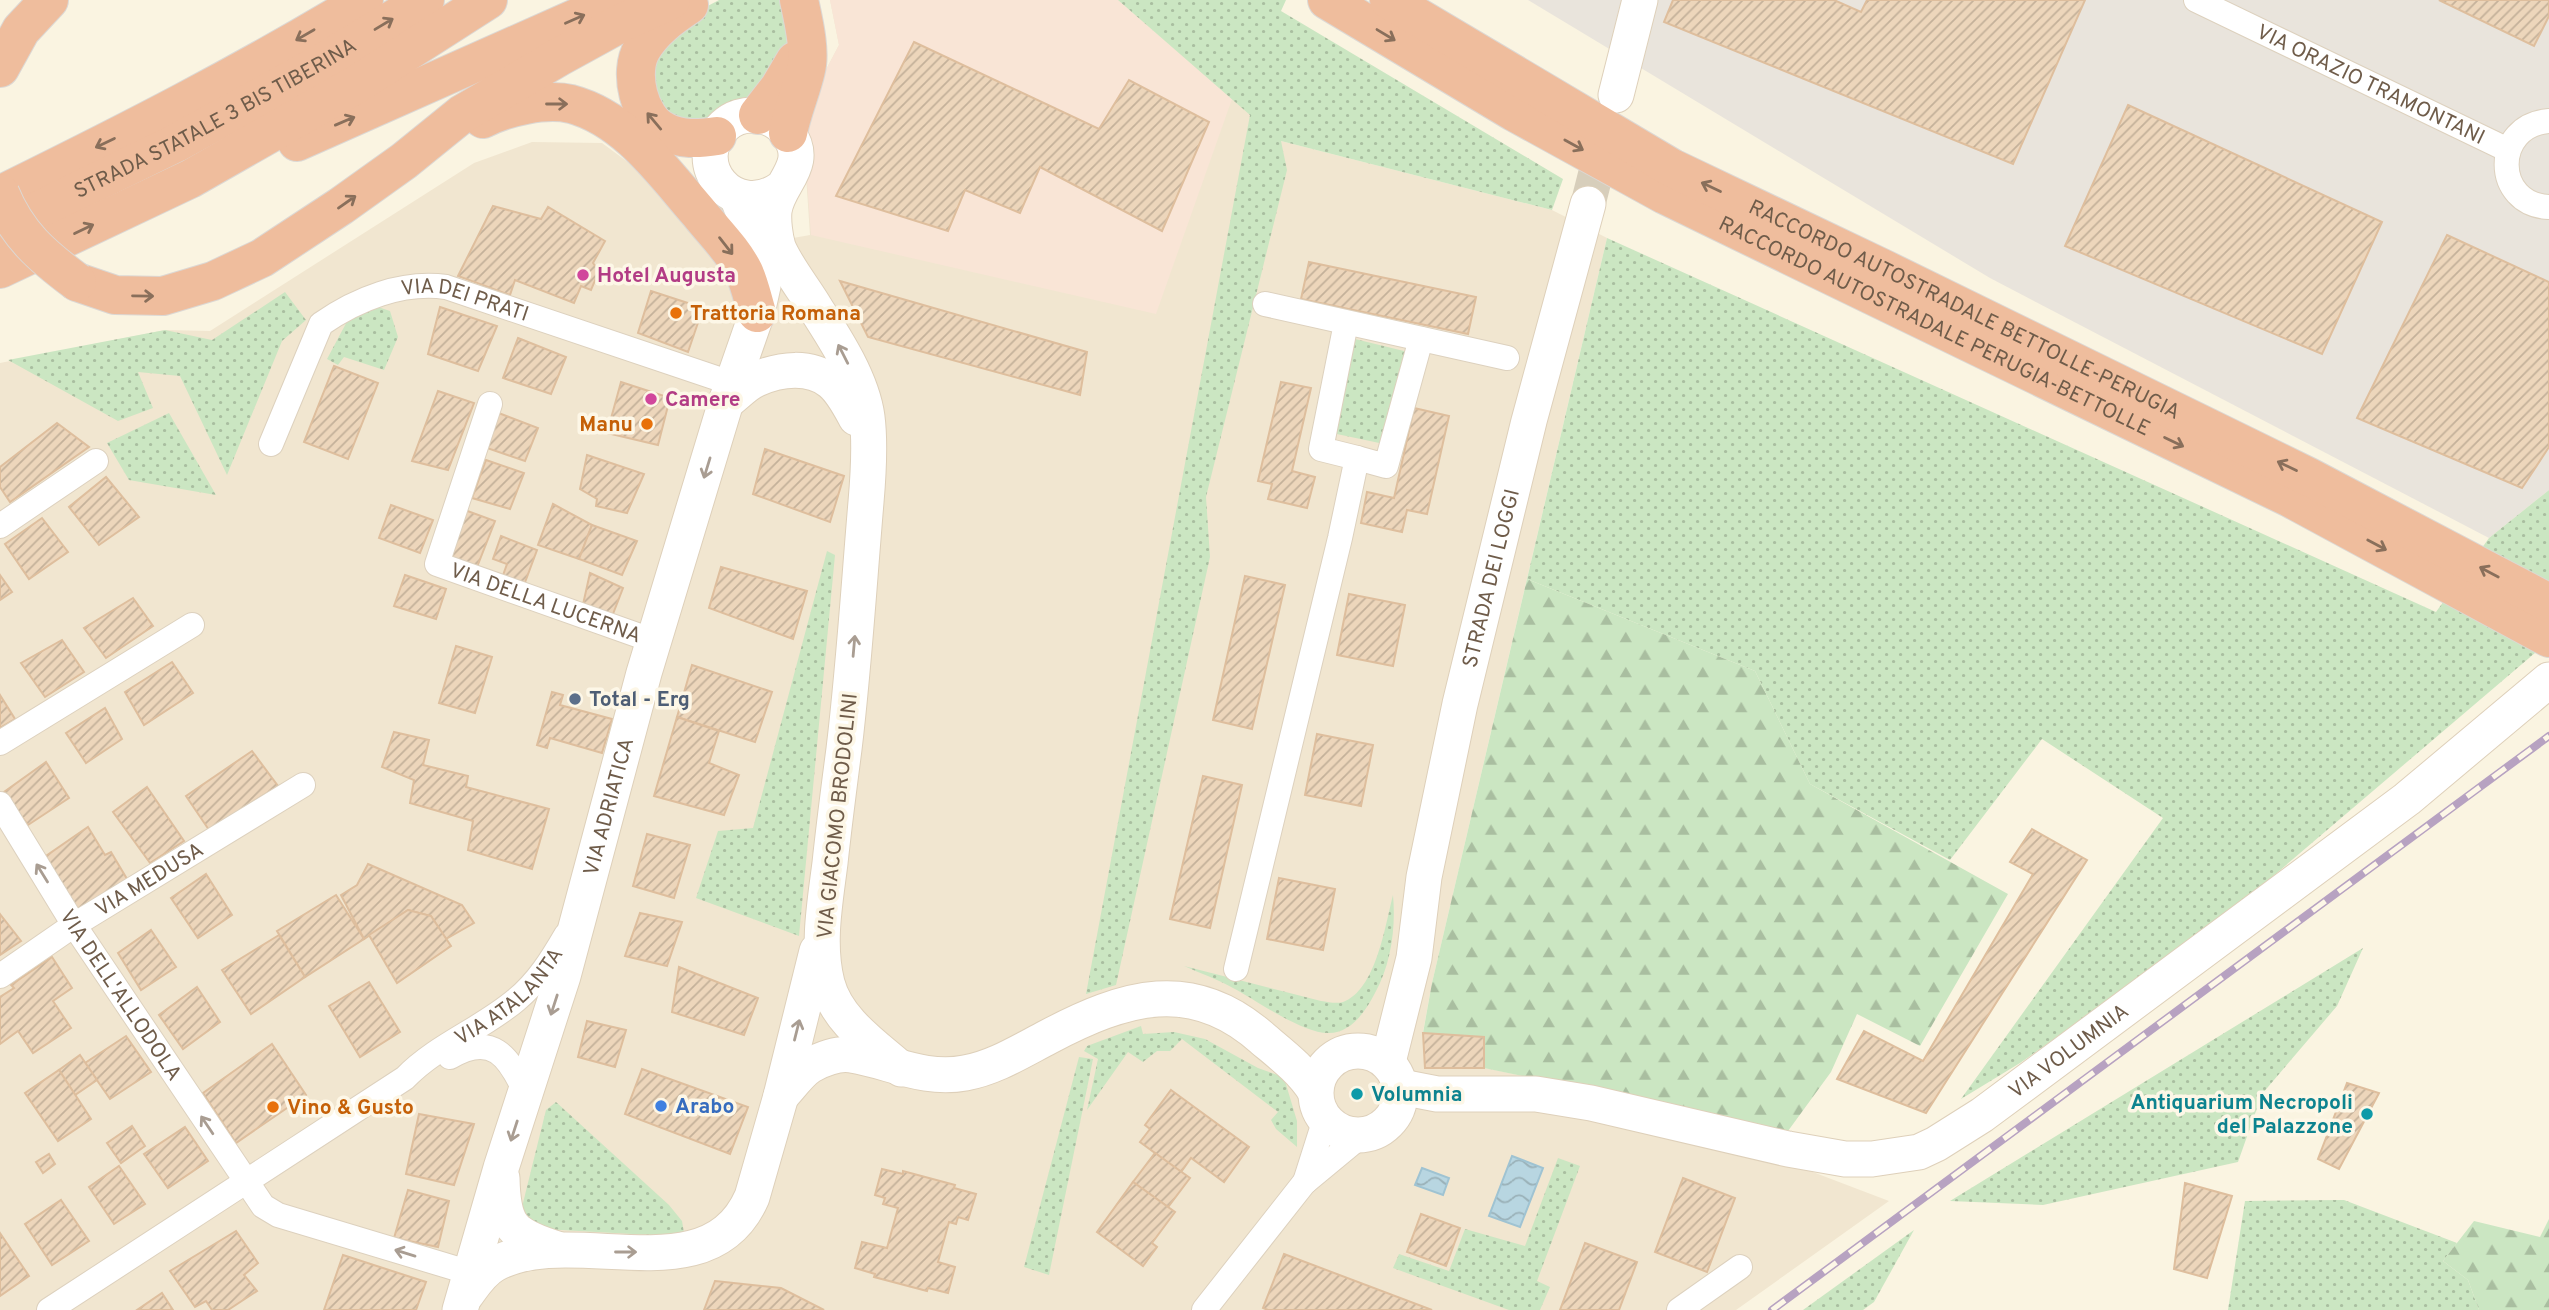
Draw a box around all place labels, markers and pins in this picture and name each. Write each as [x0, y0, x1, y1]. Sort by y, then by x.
place label: Hotel Augusta [597, 263, 736, 290]
marker: Hotel Augusta [575, 267, 591, 283]
place label: Trattoria Romana [690, 301, 861, 328]
marker: Trattoria Romana [668, 305, 684, 321]
place label: Camere [665, 387, 740, 414]
marker: Camere [643, 391, 659, 407]
place label: Manu [579, 412, 633, 439]
marker: Manu [639, 416, 655, 432]
place label: Total - Erg [589, 687, 690, 714]
marker: Total - Erg [567, 691, 583, 707]
place label: Volumnia [1371, 1082, 1462, 1109]
marker: Volumnia [1349, 1086, 1365, 1102]
place label: Antiquarium Necropoli del Palazzone [2130, 1090, 2353, 1141]
place label: Arabo [675, 1094, 734, 1121]
place label: Vino & Gusto [287, 1095, 414, 1122]
marker: Arabo [653, 1098, 669, 1114]
marker: Vino & Gusto [265, 1099, 281, 1115]
marker: Antiquarium Necropoli del Palazzone [2359, 1106, 2375, 1122]

